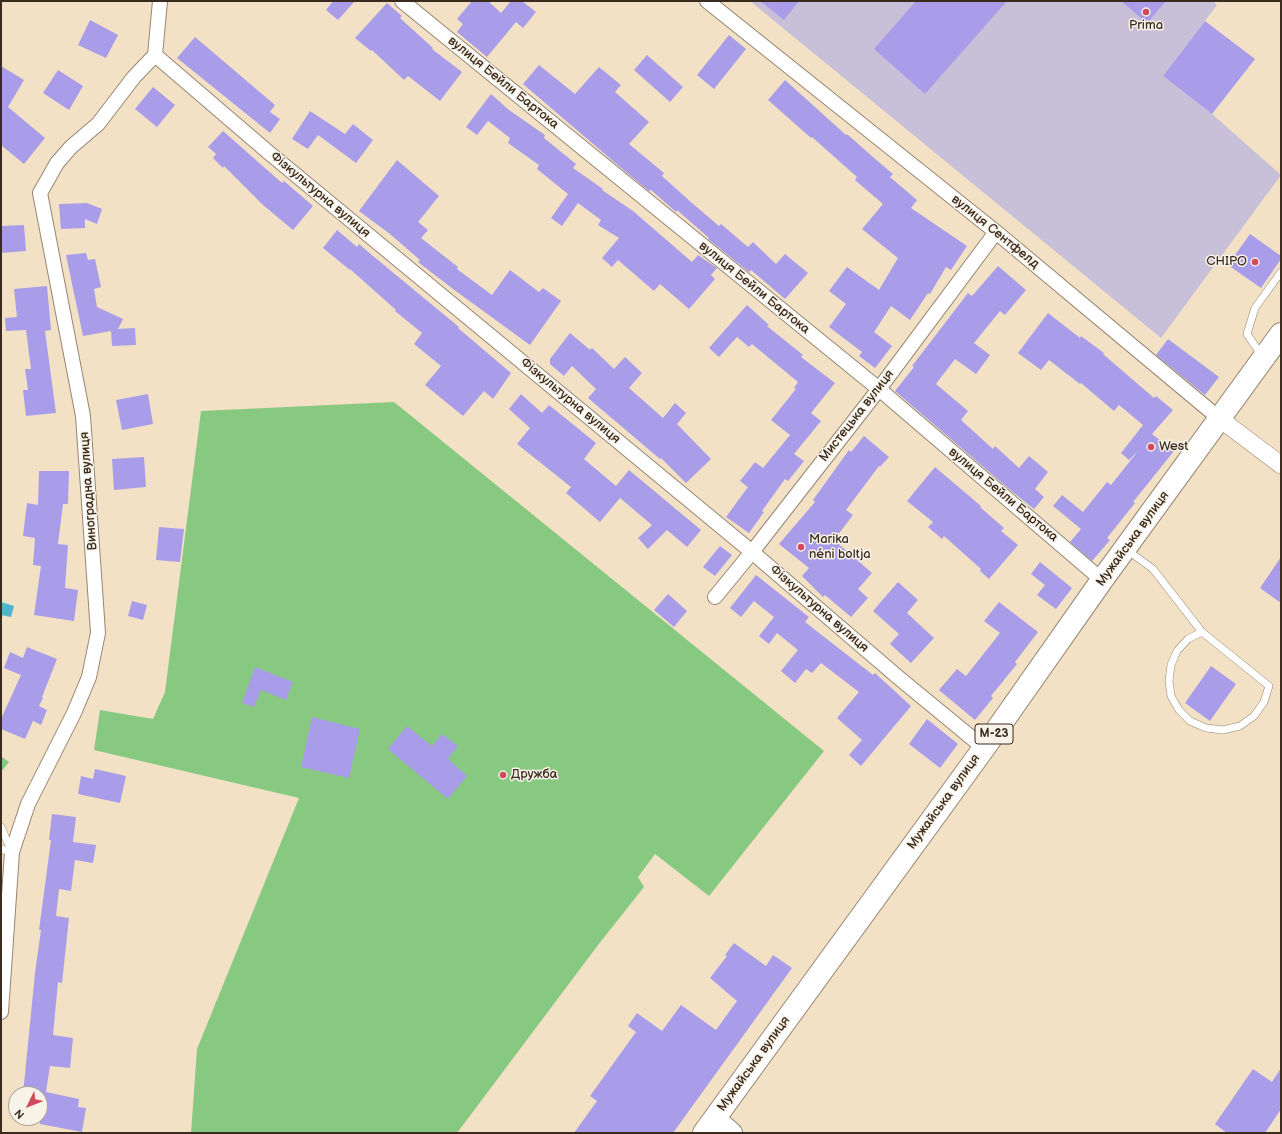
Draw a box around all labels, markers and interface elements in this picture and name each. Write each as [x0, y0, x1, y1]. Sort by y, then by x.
marker: Prima [1141, 7, 1151, 17]
place label: Prima [1129, 18, 1163, 34]
street label: вулиця Бейли Бартока [444, 33, 562, 133]
street label: Фізкультурна вулиця [267, 149, 373, 241]
street label: вулиця Сентфелд [948, 192, 1042, 272]
street label: вулиця Бейли Бартока [695, 238, 813, 338]
place label: CHIPO [1206, 254, 1247, 270]
marker: CHIPO [1250, 257, 1260, 267]
street label: Фізкультурна вулиця [517, 355, 623, 447]
street label: Мистецька вулиця [816, 367, 898, 465]
street label: Виноградна вулиця [77, 431, 101, 551]
place label: West [1159, 439, 1188, 455]
marker: West [1146, 442, 1156, 452]
street label: вулиця Бейли Бартока [945, 445, 1061, 545]
street label: Мужайська вулиця [1093, 488, 1173, 590]
place label: Marika néni boltja [809, 532, 871, 563]
marker: Marika néni boltja [796, 542, 806, 552]
street label: Фізкультурна вулиця [767, 562, 871, 656]
road number: М-23 [975, 724, 1013, 744]
street label: Мужайська вулиця [904, 751, 984, 853]
place label: Дружба [511, 767, 557, 783]
marker: Дружба [498, 770, 508, 780]
street label: Мужайська вулиця [714, 1013, 794, 1115]
north arrow [8, 1086, 48, 1126]
text: N [12, 1106, 27, 1121]

